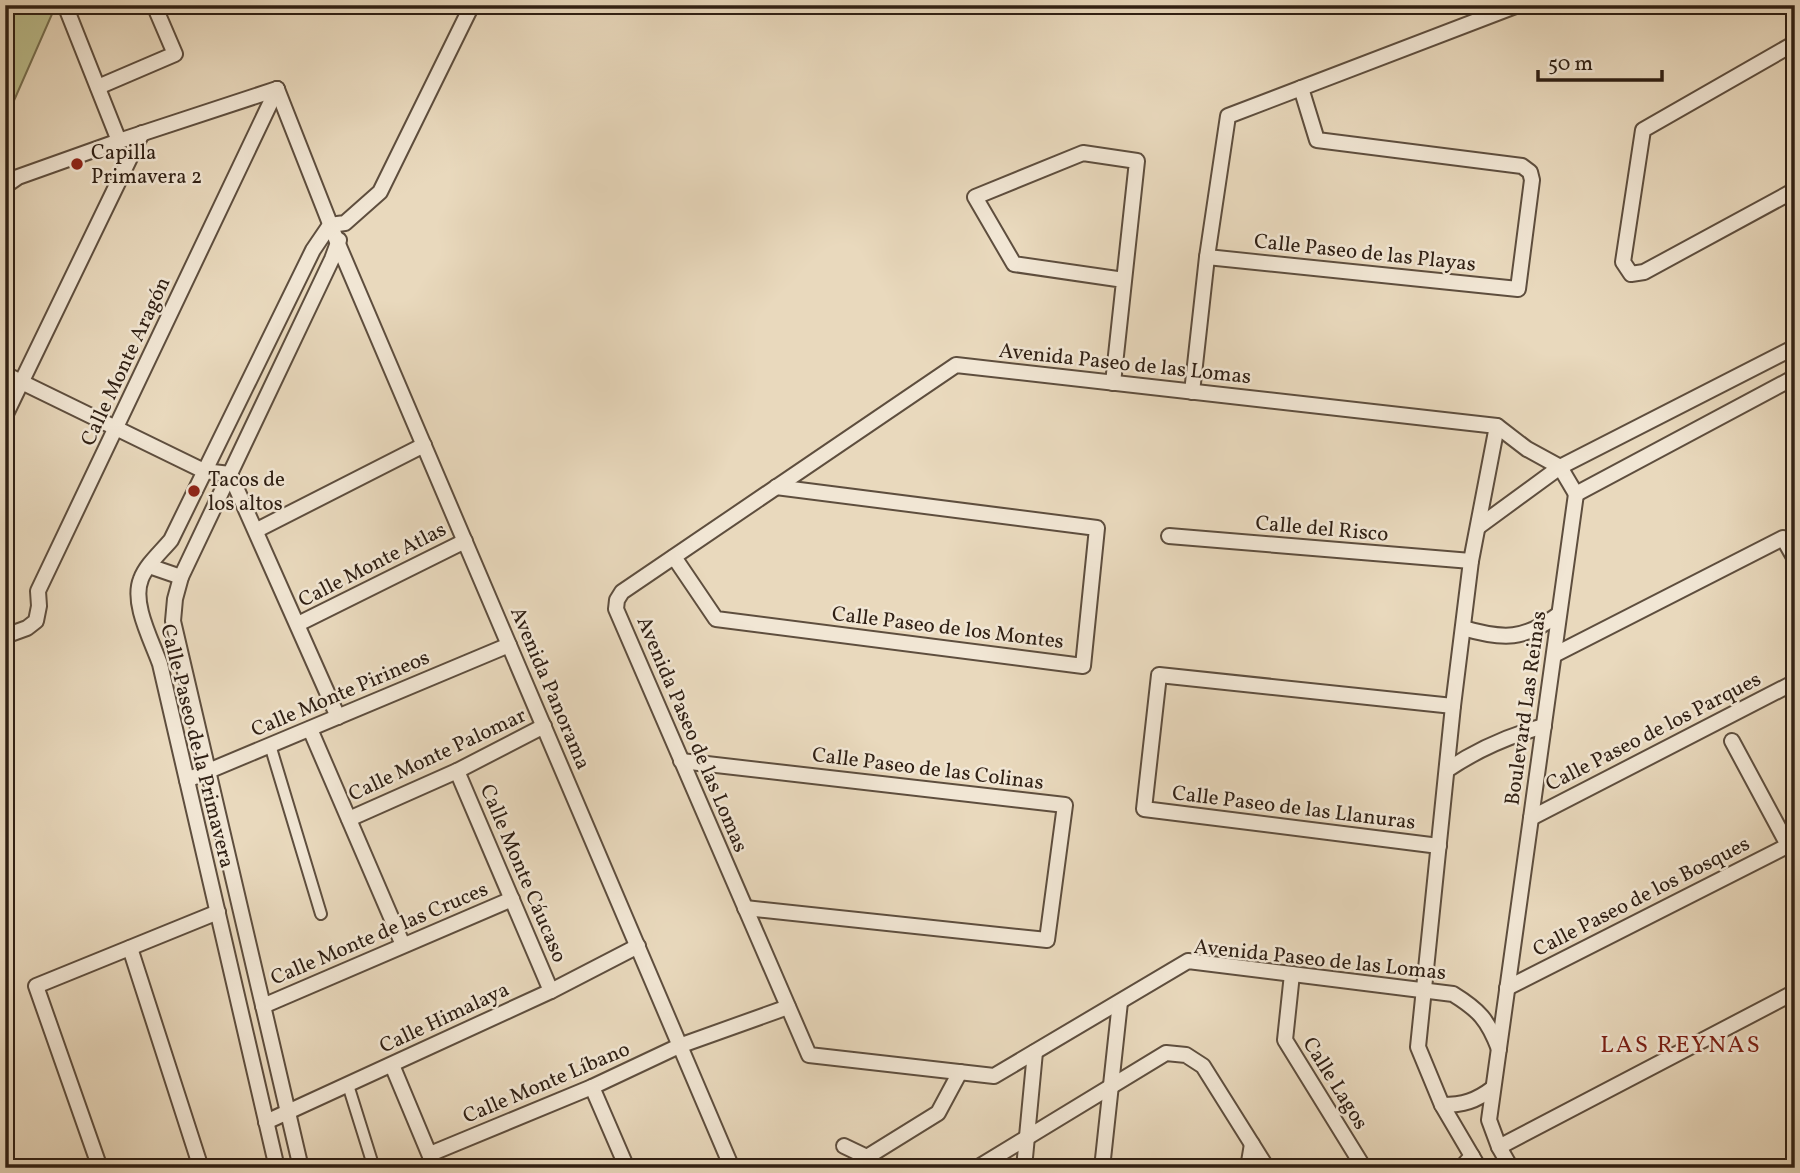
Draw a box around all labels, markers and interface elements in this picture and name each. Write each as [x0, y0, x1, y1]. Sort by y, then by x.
scale bar [1538, 38, 1662, 82]
text: 50 m [1548, 50, 1593, 79]
place label: Capilla Primavera 2 [91, 139, 202, 192]
marker: Capilla Primavera 2 [69, 156, 85, 172]
street label: Calle Paseo de las Playas [1252, 227, 1477, 280]
street label: Calle Monte Aragón [74, 272, 178, 451]
street label: Avenida Paseo de las Lomas [997, 337, 1252, 392]
place label: Tacos de los altos [208, 466, 285, 519]
marker: Tacos de los altos [186, 483, 202, 499]
street label: Calle del Risco [1254, 509, 1390, 550]
street label: Calle Monte Atlas [294, 516, 452, 615]
street label: Calle Paseo de los Montes [830, 600, 1065, 657]
street label: Avenida Panorama [502, 603, 597, 775]
street label: Boulevard Las Reinas [1498, 609, 1554, 807]
street label: Avenida Paseo de las Lomas [629, 612, 755, 857]
street label: Calle Paseo de la Primavera [152, 621, 241, 871]
street label: Calle Monte Pirineos [247, 644, 434, 745]
street label: Calle Paseo de los Parques [1541, 665, 1766, 799]
street label: Calle Monte Palomar [344, 701, 531, 809]
street label: Calle Paseo de las Colinas [810, 741, 1045, 798]
street label: Calle Paseo de las Llanuras [1171, 779, 1417, 838]
street label: Calle Monte Cáucaso [472, 780, 573, 967]
street label: Calle Paseo de los Bosques [1528, 830, 1755, 965]
street label: Calle Monte de las Cruces [266, 875, 493, 993]
street label: Avenida Paseo de las Lomas [1192, 933, 1447, 988]
street label: Calle Himalaya [375, 976, 514, 1061]
district label: LAS REYNAS [1600, 1029, 1762, 1063]
street label: Calle Lagos [1295, 1032, 1375, 1136]
street label: Calle Monte Líbano [459, 1035, 635, 1132]

